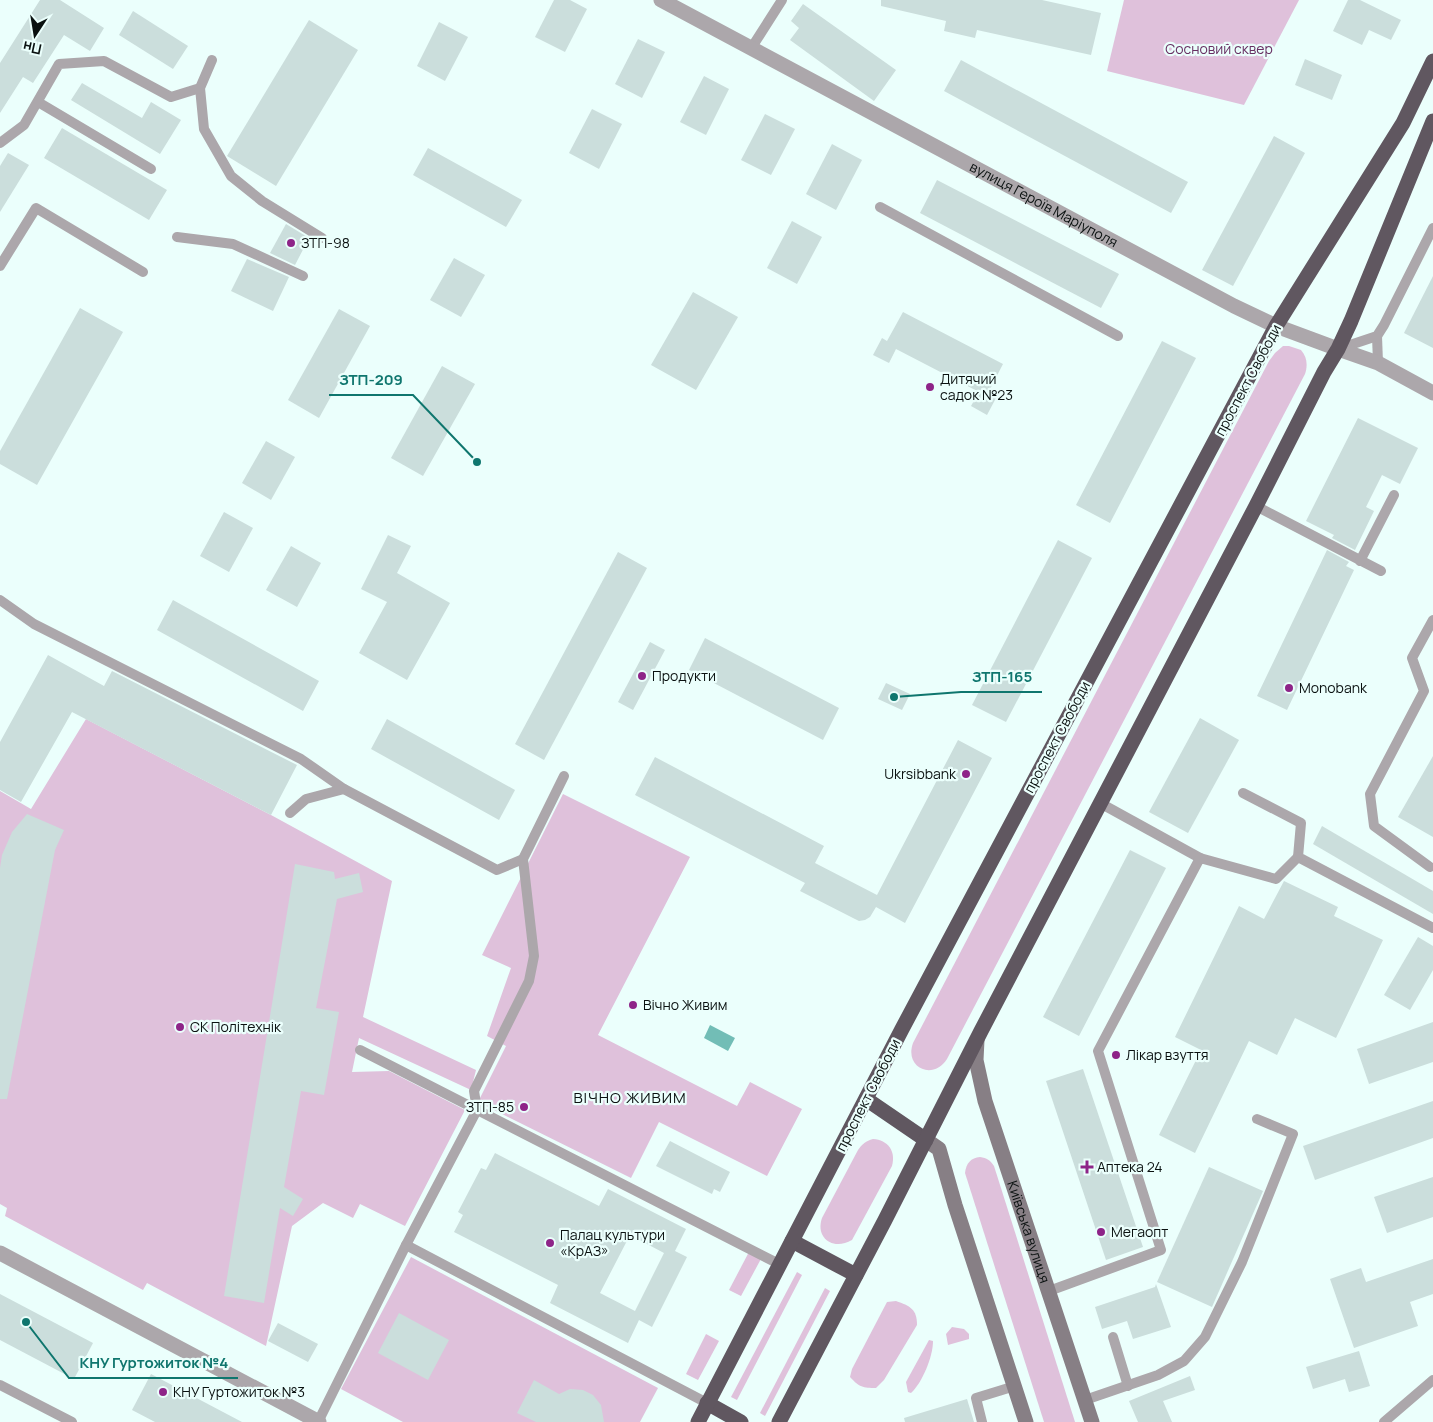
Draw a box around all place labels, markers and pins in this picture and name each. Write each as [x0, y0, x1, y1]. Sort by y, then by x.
place label: ЗТП-98 [301, 233, 350, 252]
marker: ЗТП-98 [285, 237, 297, 249]
callout: ЗТП-209 [329, 365, 413, 395]
place label: Дитячий садок №23 [940, 369, 1013, 404]
marker: Дитячий садок №23 [924, 381, 936, 393]
callout: ЗТП-165 [961, 662, 1042, 692]
place label: Продукти [652, 666, 716, 685]
marker: Продукти [636, 670, 648, 682]
place label: Monobank [1299, 678, 1368, 697]
marker: Monobank [1283, 682, 1295, 694]
place label: Ukrsibbank [884, 764, 957, 783]
marker: Ukrsibbank [960, 768, 972, 780]
place label: Вічно Живим [643, 995, 727, 1014]
marker: Вічно Живим [627, 999, 639, 1011]
place label: СК Політехнік [190, 1017, 282, 1036]
marker: СК Політехнік [174, 1021, 186, 1033]
place label: Лікар взуття [1126, 1045, 1208, 1064]
marker: Лікар взуття [1110, 1049, 1122, 1061]
place label: ЗТП-85 [466, 1097, 514, 1116]
marker: ЗТП-85 [518, 1101, 530, 1113]
place label: Аптека 24 [1097, 1157, 1163, 1176]
marker: Аптека 24 [1081, 1161, 1093, 1173]
place label: Мегаопт [1111, 1222, 1168, 1241]
place label: Палац культури «КрАЗ» [560, 1225, 665, 1260]
marker: Мегаопт [1095, 1226, 1107, 1238]
marker: Палац культури «КрАЗ» [544, 1237, 556, 1249]
callout: КНУ Гуртожиток №4 [69, 1348, 238, 1378]
place label: КНУ Гуртожиток №3 [173, 1382, 305, 1401]
marker: КНУ Гуртожиток №3 [157, 1386, 169, 1398]

